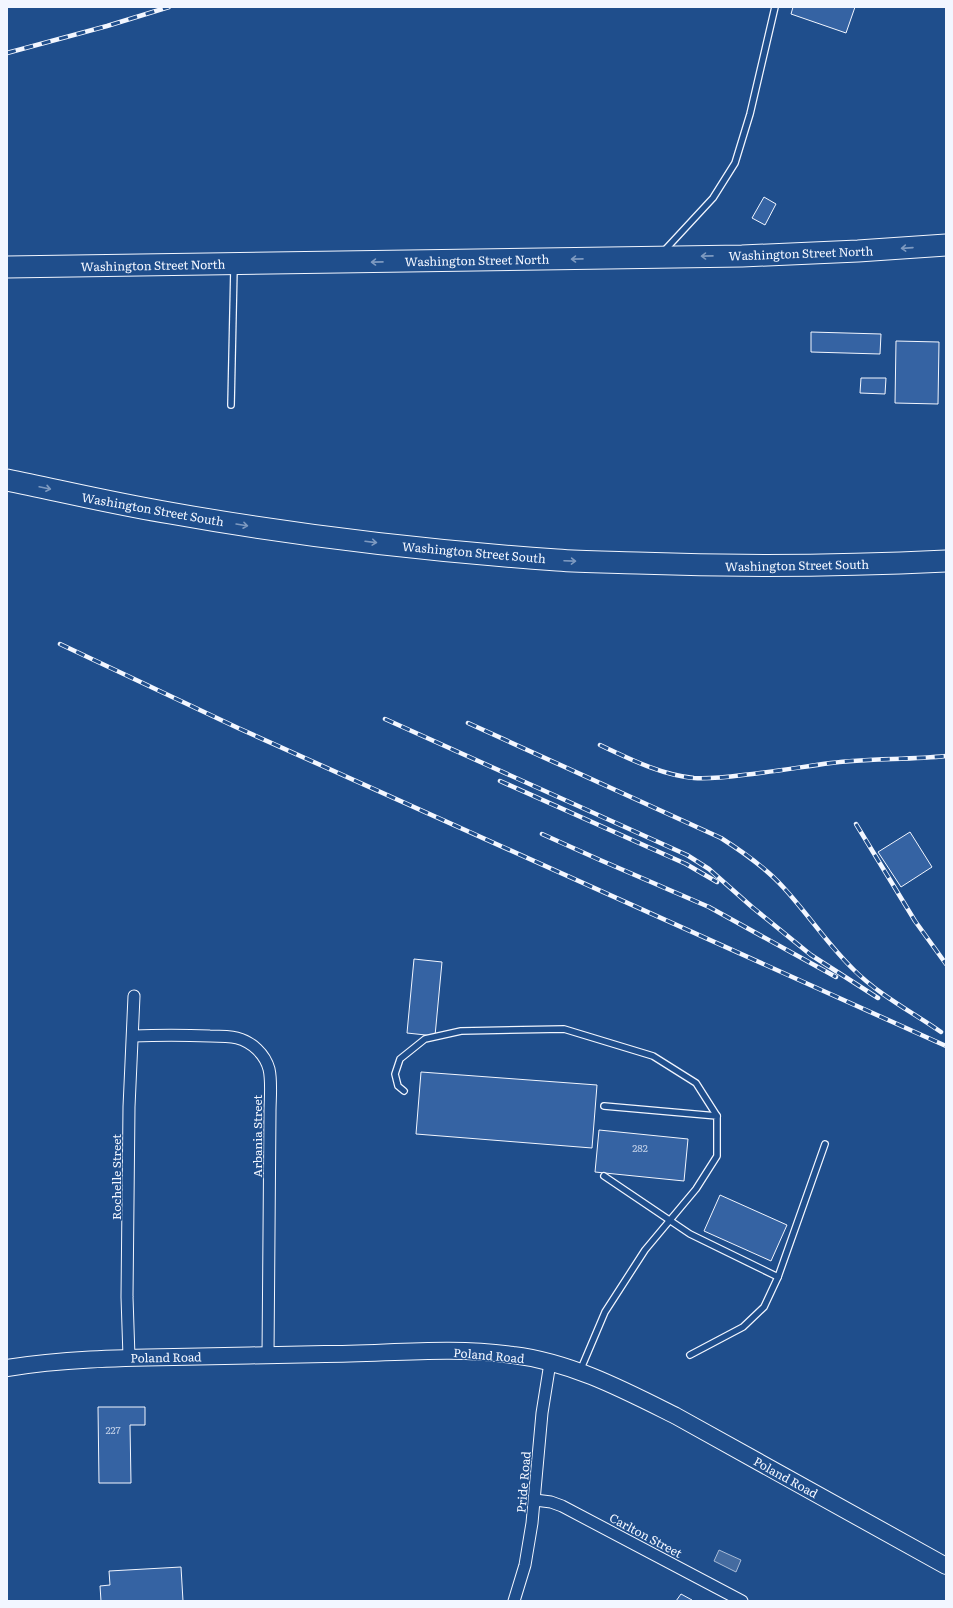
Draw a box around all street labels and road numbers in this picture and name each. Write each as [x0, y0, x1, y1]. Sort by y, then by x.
street label: Washington Street North [728, 241, 874, 265]
street label: Washington Street North [404, 250, 550, 270]
street label: Washington Street North [80, 255, 226, 275]
street label: Washington Street South [80, 488, 226, 530]
street label: Washington Street South [401, 537, 547, 567]
street label: Washington Street South [725, 555, 869, 575]
street label: Arbania Street [248, 1094, 266, 1177]
street label: Rochelle Street [107, 1134, 125, 1220]
street label: Poland Road [453, 1343, 526, 1367]
street label: Poland Road [130, 1347, 202, 1367]
street label: Pride Road [511, 1450, 535, 1514]
street label: Poland Road [751, 1452, 822, 1502]
street label: Carlton Street [606, 1508, 686, 1562]

